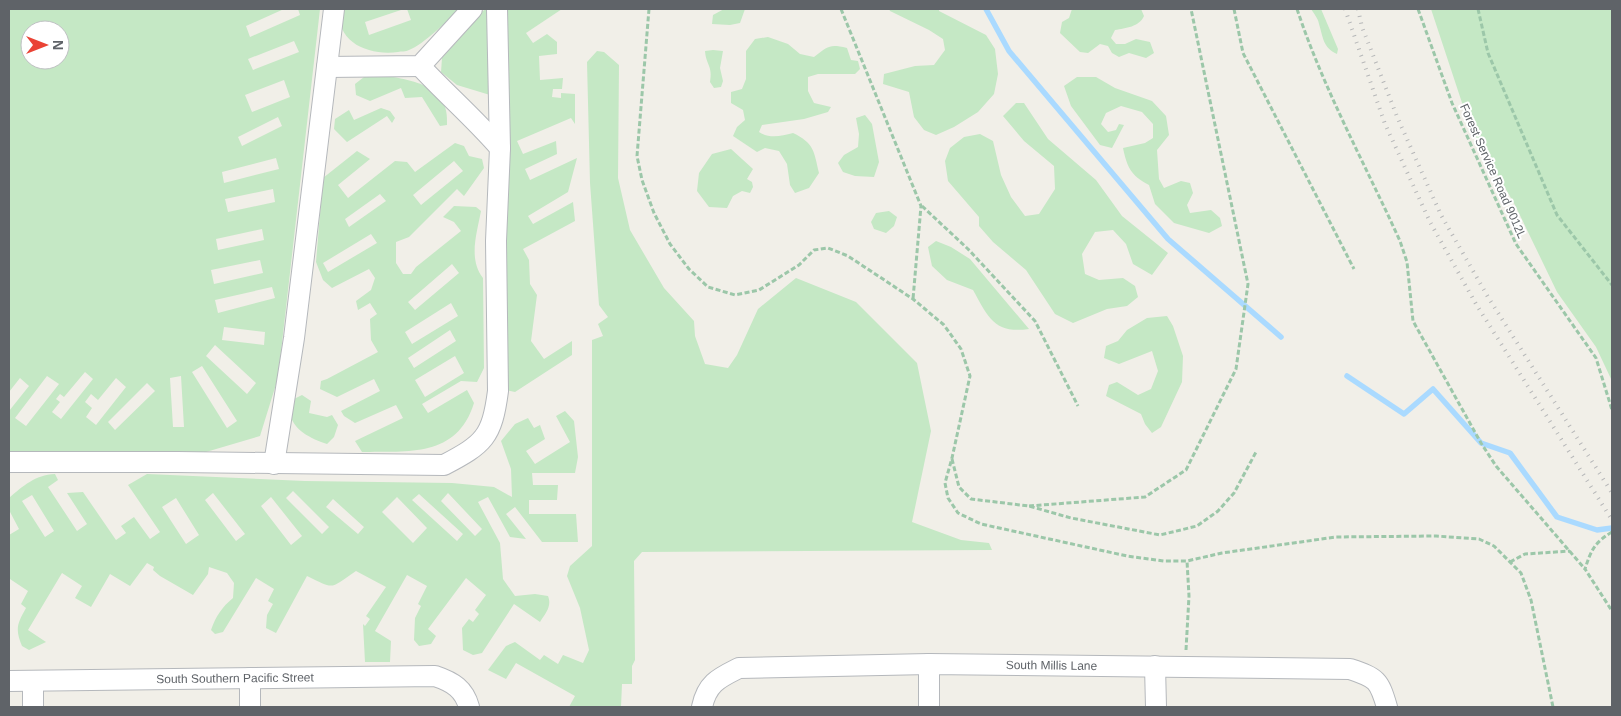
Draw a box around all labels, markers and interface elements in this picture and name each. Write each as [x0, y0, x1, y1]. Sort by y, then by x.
north arrow [20, 20, 70, 70]
text: N [50, 40, 66, 50]
street label: Forest Service Road 9012L [1457, 101, 1529, 241]
street label: South Millis Lane [1006, 658, 1098, 673]
street label: South Southern Pacific Street [156, 670, 315, 686]

